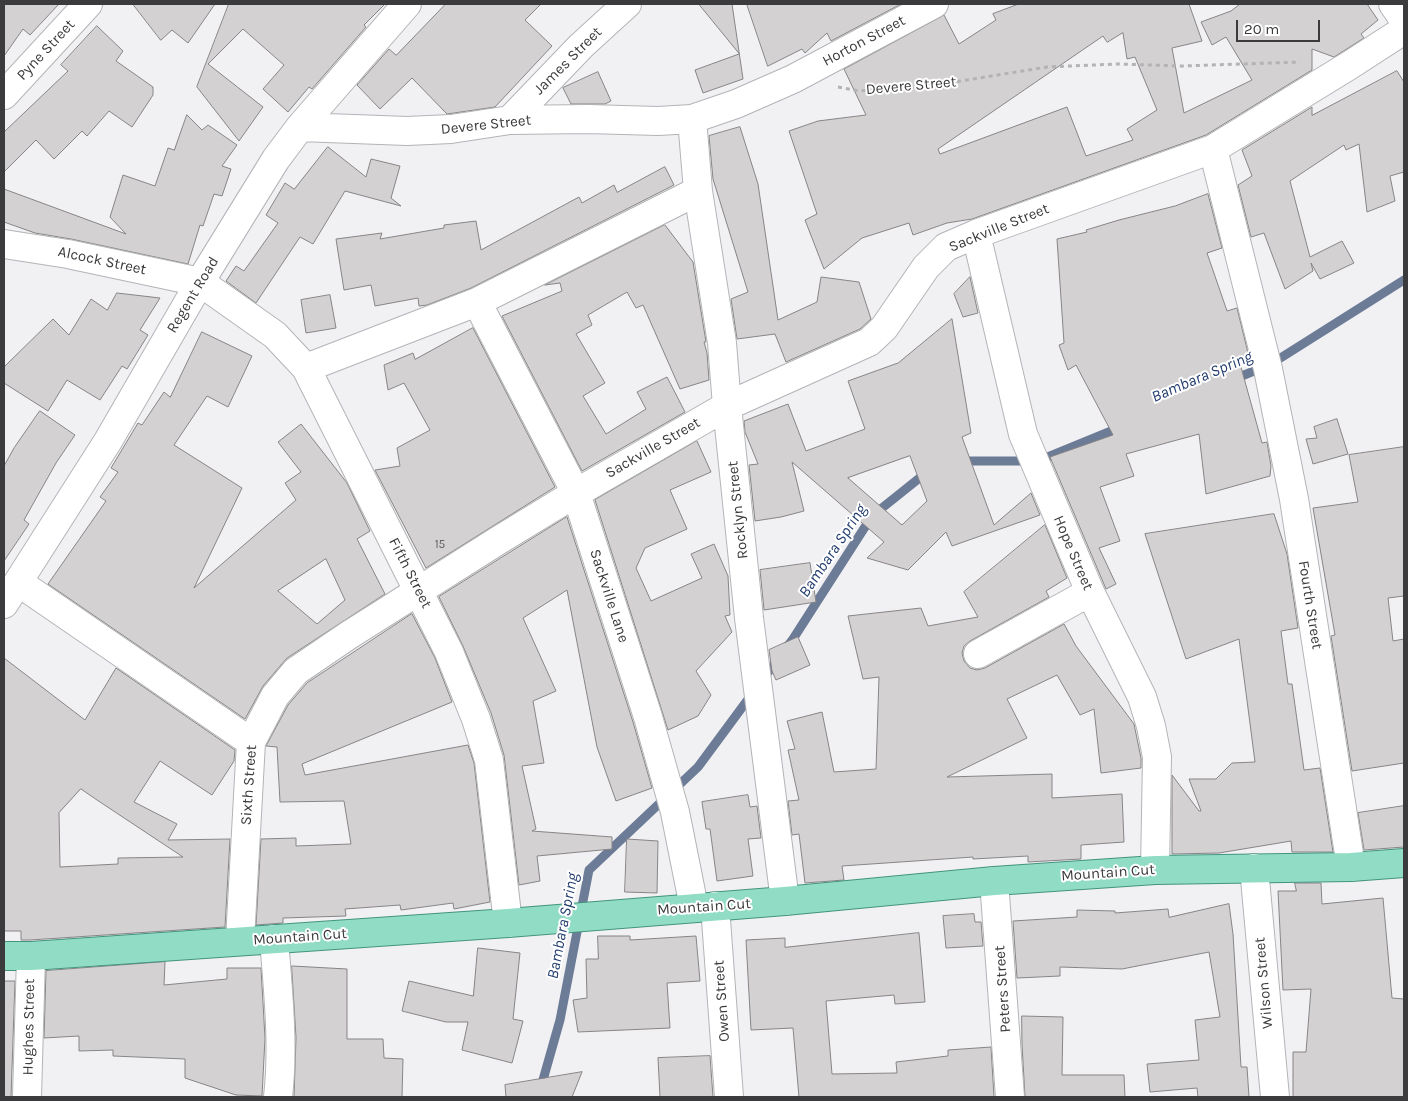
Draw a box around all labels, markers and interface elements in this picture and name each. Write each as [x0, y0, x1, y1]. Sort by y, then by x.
scale bar [1238, 10, 1322, 42]
street label: Horton Street [819, 12, 909, 70]
street label: Pyne Street [13, 16, 79, 84]
text: 20 m [1244, 20, 1279, 38]
street label: James Street [530, 23, 606, 99]
street label: Devere Street [865, 73, 957, 99]
street label: Devere Street [440, 111, 532, 139]
street label: Sackville Street [946, 200, 1052, 256]
street label: Alcock Street [56, 243, 148, 279]
street label: Regent Road [163, 254, 223, 336]
water label: Bambara Spring [1149, 347, 1255, 407]
street label: Sackville Street [602, 414, 704, 482]
street label: Rocklyn Street [724, 460, 752, 560]
water label: Bambara Spring [795, 501, 871, 601]
street label: Hope Street [1049, 513, 1097, 593]
street label: Fifth Street [385, 535, 435, 611]
house number: 15 [435, 538, 445, 552]
street label: Sackville Lane [585, 547, 633, 645]
street label: Fourth Street [1294, 559, 1326, 651]
street label: Sixth Street [237, 744, 261, 826]
street label: Mountain Cut [1061, 861, 1155, 885]
water label: Bambara Spring [543, 871, 583, 981]
street label: Mountain Cut [657, 895, 751, 919]
street label: Mountain Cut [253, 925, 347, 949]
street label: Wilson Street [1251, 936, 1277, 1030]
street label: Peters Street [991, 945, 1015, 1033]
street label: Owen Street [710, 959, 734, 1043]
street label: Hughes Street [19, 978, 39, 1076]

